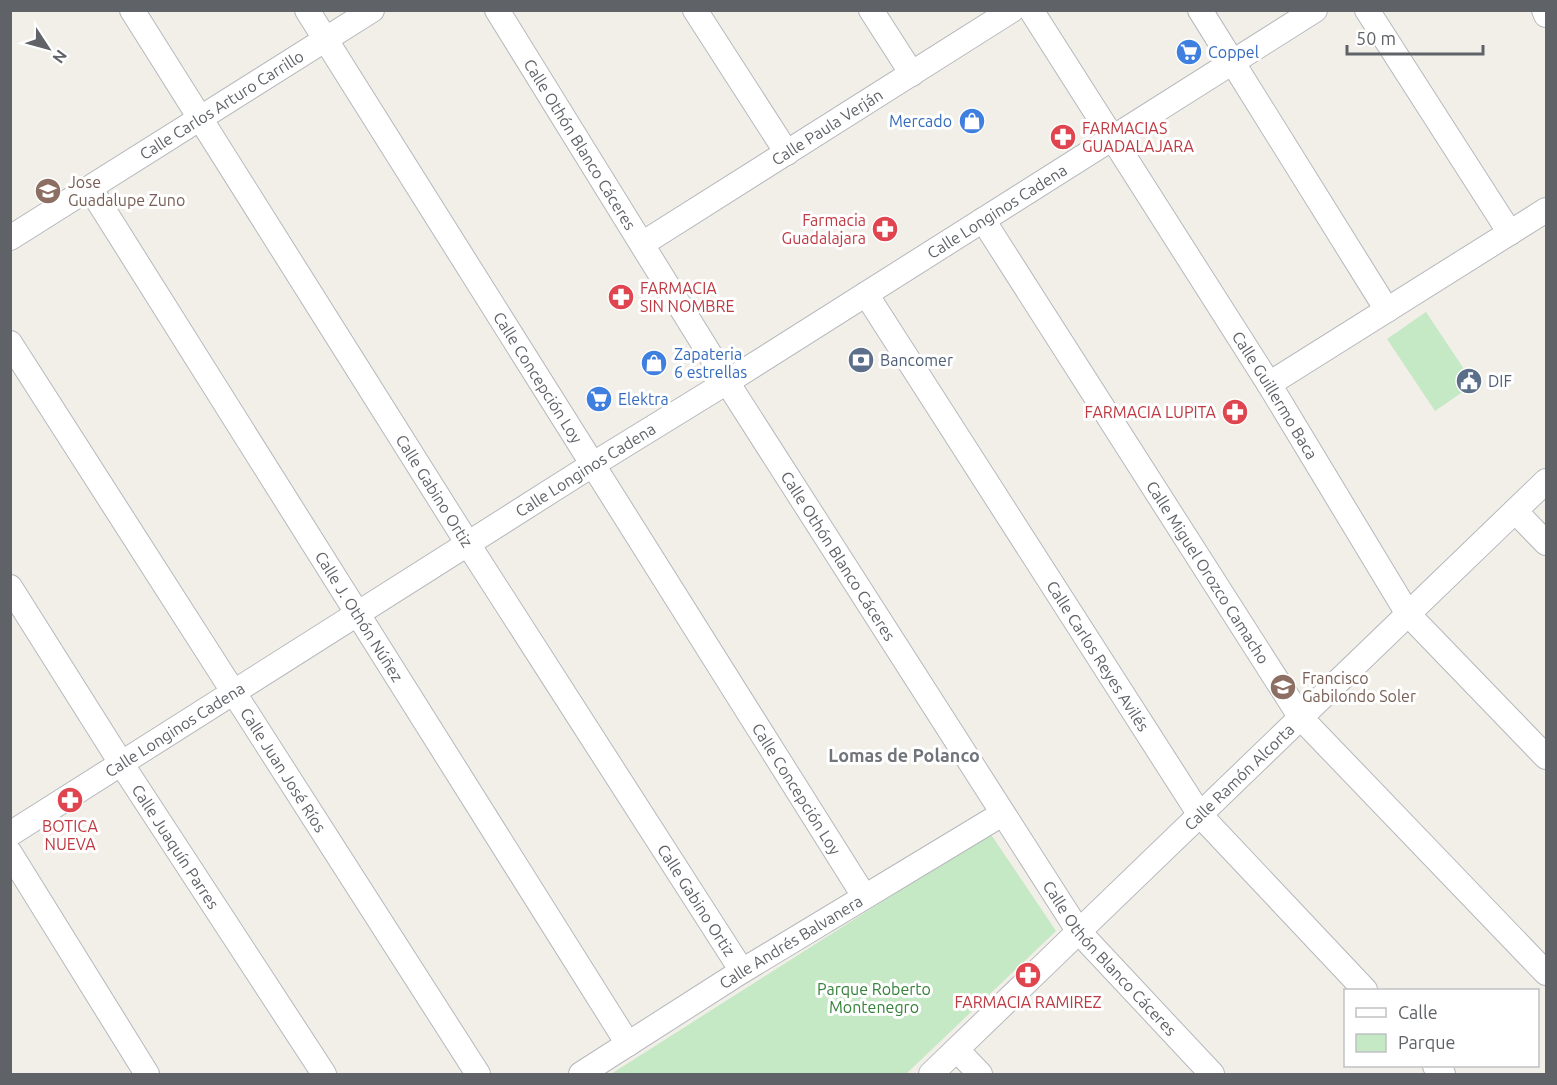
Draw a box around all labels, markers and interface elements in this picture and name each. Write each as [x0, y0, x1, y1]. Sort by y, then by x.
north arrow [18, 18, 78, 78]
scale bar [1347, 18, 1484, 56]
text: 50 m [1356, 28, 1396, 48]
supermarket icon: Coppel [1174, 37, 1204, 67]
place label: Coppel [1208, 43, 1259, 61]
street label: Calle Carlos Arturo Carrillo [136, 46, 307, 163]
text: N [49, 47, 71, 67]
street label: Calle Othón Blanco Cáceres [521, 56, 640, 233]
street label: Calle Paula Verján [768, 85, 886, 169]
shop icon: Mercado [957, 106, 987, 136]
place label: Mercado [889, 112, 952, 130]
place label: FARMACIAS GUADALAJARA [1082, 119, 1195, 155]
pharmacy icon: FARMACIAS GUADALAJARA [1048, 122, 1078, 152]
street label: Calle Longinos Cadena [924, 160, 1070, 262]
place label: Jose Guadalupe Zuno [68, 173, 185, 209]
school or university icon: Jose Guadalupe Zuno [33, 176, 63, 206]
place label: Farmacia Guadalajara [782, 211, 866, 247]
pharmacy icon: Farmacia Guadalajara [870, 214, 900, 244]
place label: FARMACIA SIN NOMBRE [640, 279, 734, 315]
pharmacy icon: FARMACIA SIN NOMBRE [606, 282, 636, 312]
street label: Calle Concepción Loy [490, 308, 586, 447]
street label: Calle Guillermo Baca [1229, 328, 1321, 462]
place label: Zapateria 6 estrellas [674, 345, 747, 381]
bank icon: Bancomer [846, 345, 876, 375]
shop icon: Zapateria 6 estrellas [639, 348, 669, 378]
place label: Bancomer [880, 351, 953, 369]
public building icon: DIF [1454, 366, 1484, 396]
place label: DIF [1488, 372, 1512, 390]
supermarket icon: Elektra [584, 384, 614, 414]
place label: Elektra [618, 390, 669, 408]
pharmacy icon: FARMACIA LUPITA [1220, 397, 1250, 427]
place label: FARMACIA LUPITA [1085, 403, 1217, 421]
street label: Calle Longinos Cadena [512, 419, 659, 520]
street label: Calle Gabino Ortiz [392, 431, 477, 550]
street label: Calle Othón Blanco Cáceres [778, 468, 899, 644]
street label: Calle Miguel Orozco Camacho [1143, 478, 1273, 667]
street label: Calle J. Othón Núñez [312, 548, 407, 685]
street label: Calle Carlos Reyes Avilés [1043, 577, 1153, 735]
place label: Francisco Gabilondo Soler [1302, 669, 1416, 705]
school or university icon: Francisco Gabilondo Soler [1268, 672, 1298, 702]
street label: Calle Longinos Cadena [102, 679, 248, 780]
street label: Calle Juan José Ríos [237, 705, 330, 836]
street label: Calle Concepción Loy [749, 720, 845, 858]
street label: Calle Ramón Alcorta [1181, 720, 1298, 834]
district label: Lomas de Polanco [828, 745, 980, 765]
street label: Calle Juaquín Parres [128, 781, 223, 912]
pharmacy icon: BOTICA NUEVA [55, 785, 85, 815]
place label: BOTICA NUEVA [42, 817, 99, 853]
street label: Calle Gabino Ortiz [654, 841, 739, 959]
street label: Calle Othón Blanco Cáceres [1040, 877, 1180, 1039]
street label: Calle Andrés Balvanera [716, 891, 866, 992]
pharmacy icon: FARMACIA RAMIREZ [1013, 960, 1043, 990]
park label: Parque Roberto Montenegro [817, 980, 931, 1016]
legend [1344, 989, 1539, 1067]
place label: FARMACIA RAMIREZ [954, 993, 1102, 1011]
text: Calle [1398, 1002, 1438, 1022]
text: Parque [1398, 1032, 1455, 1052]

